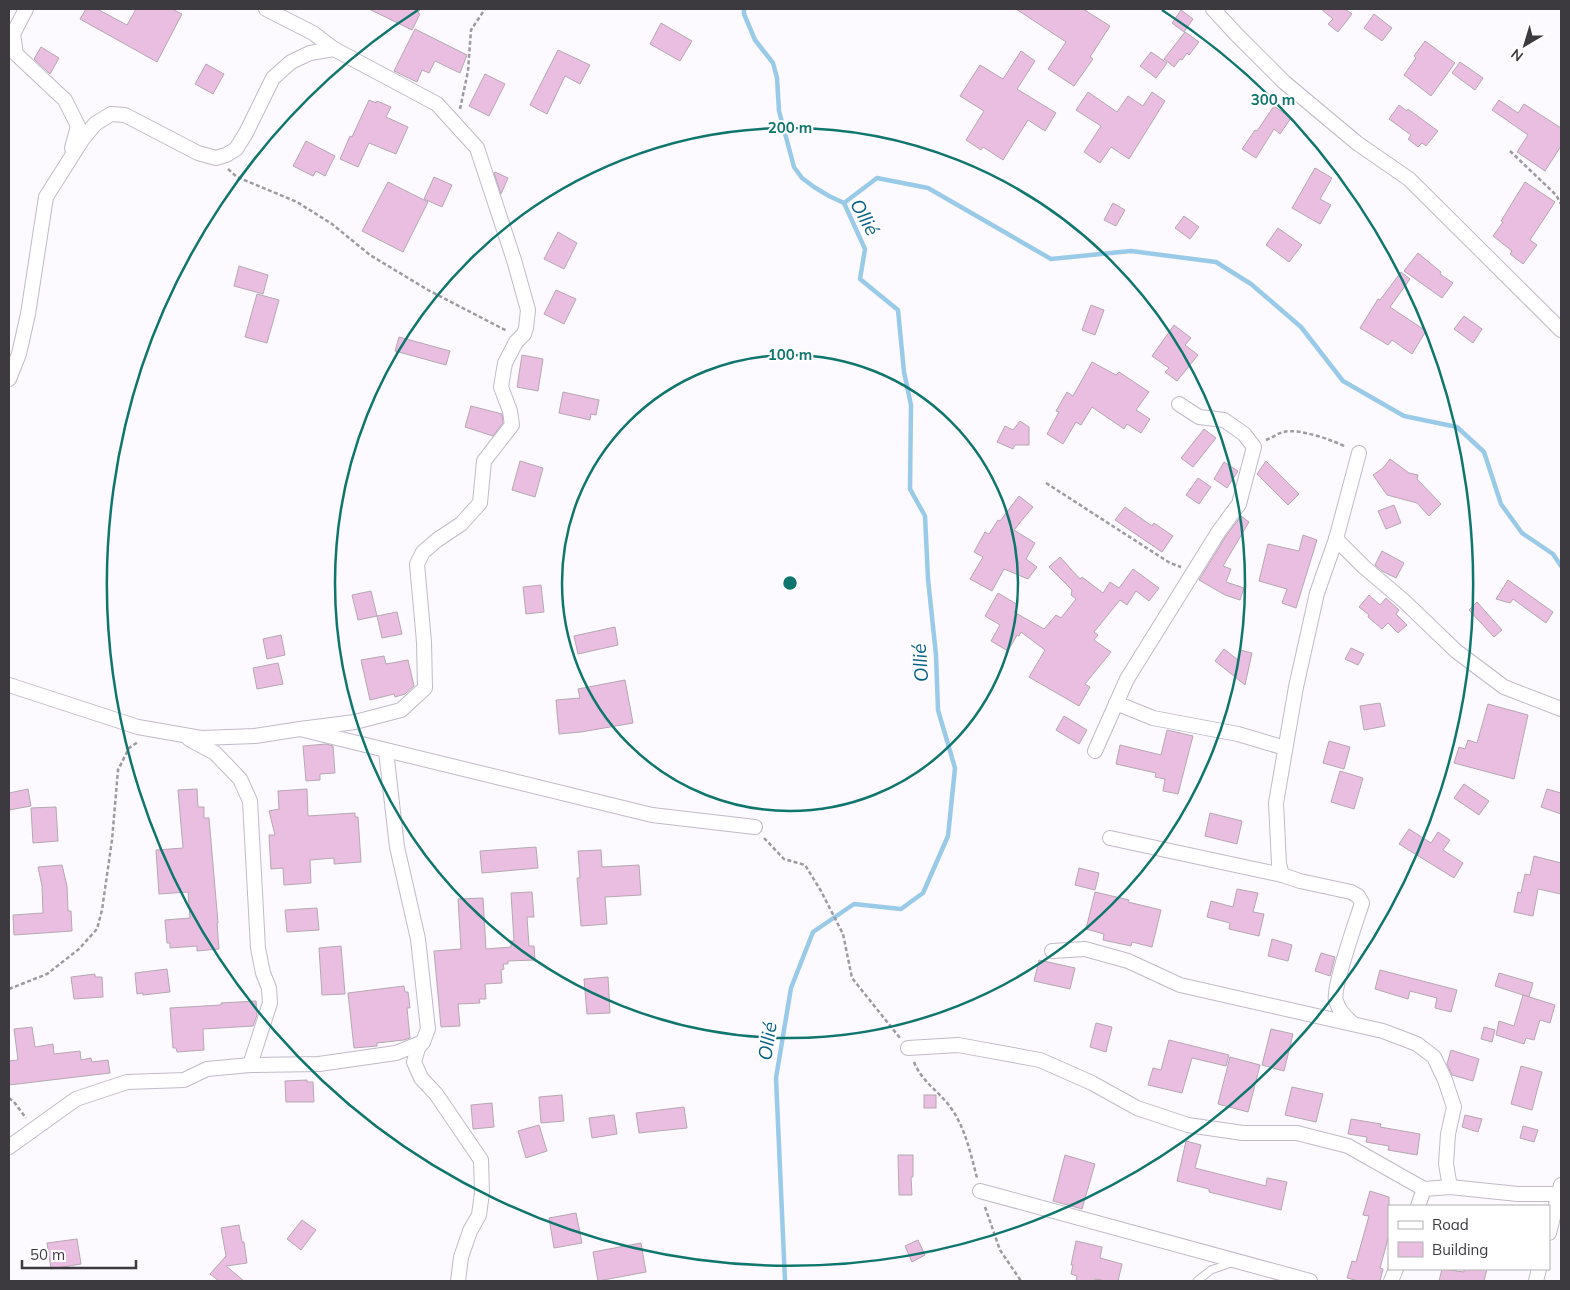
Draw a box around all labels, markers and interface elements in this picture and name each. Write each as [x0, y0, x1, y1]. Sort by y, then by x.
north arrow [1500, 20, 1550, 70]
text: N [1507, 45, 1527, 66]
text: 300 m [1251, 90, 1295, 109]
text: 200 m [768, 118, 812, 137]
water label: Ollié [845, 194, 885, 240]
text: 100 m [768, 345, 812, 364]
centre of rings [781, 574, 799, 592]
water label: Ollié [907, 643, 933, 683]
water label: Ollié [752, 1020, 782, 1062]
legend [1388, 1205, 1550, 1270]
text: Road [1432, 1215, 1469, 1234]
scale bar [22, 1238, 136, 1270]
text: Building [1432, 1240, 1488, 1259]
text: 50 m [30, 1245, 65, 1264]

